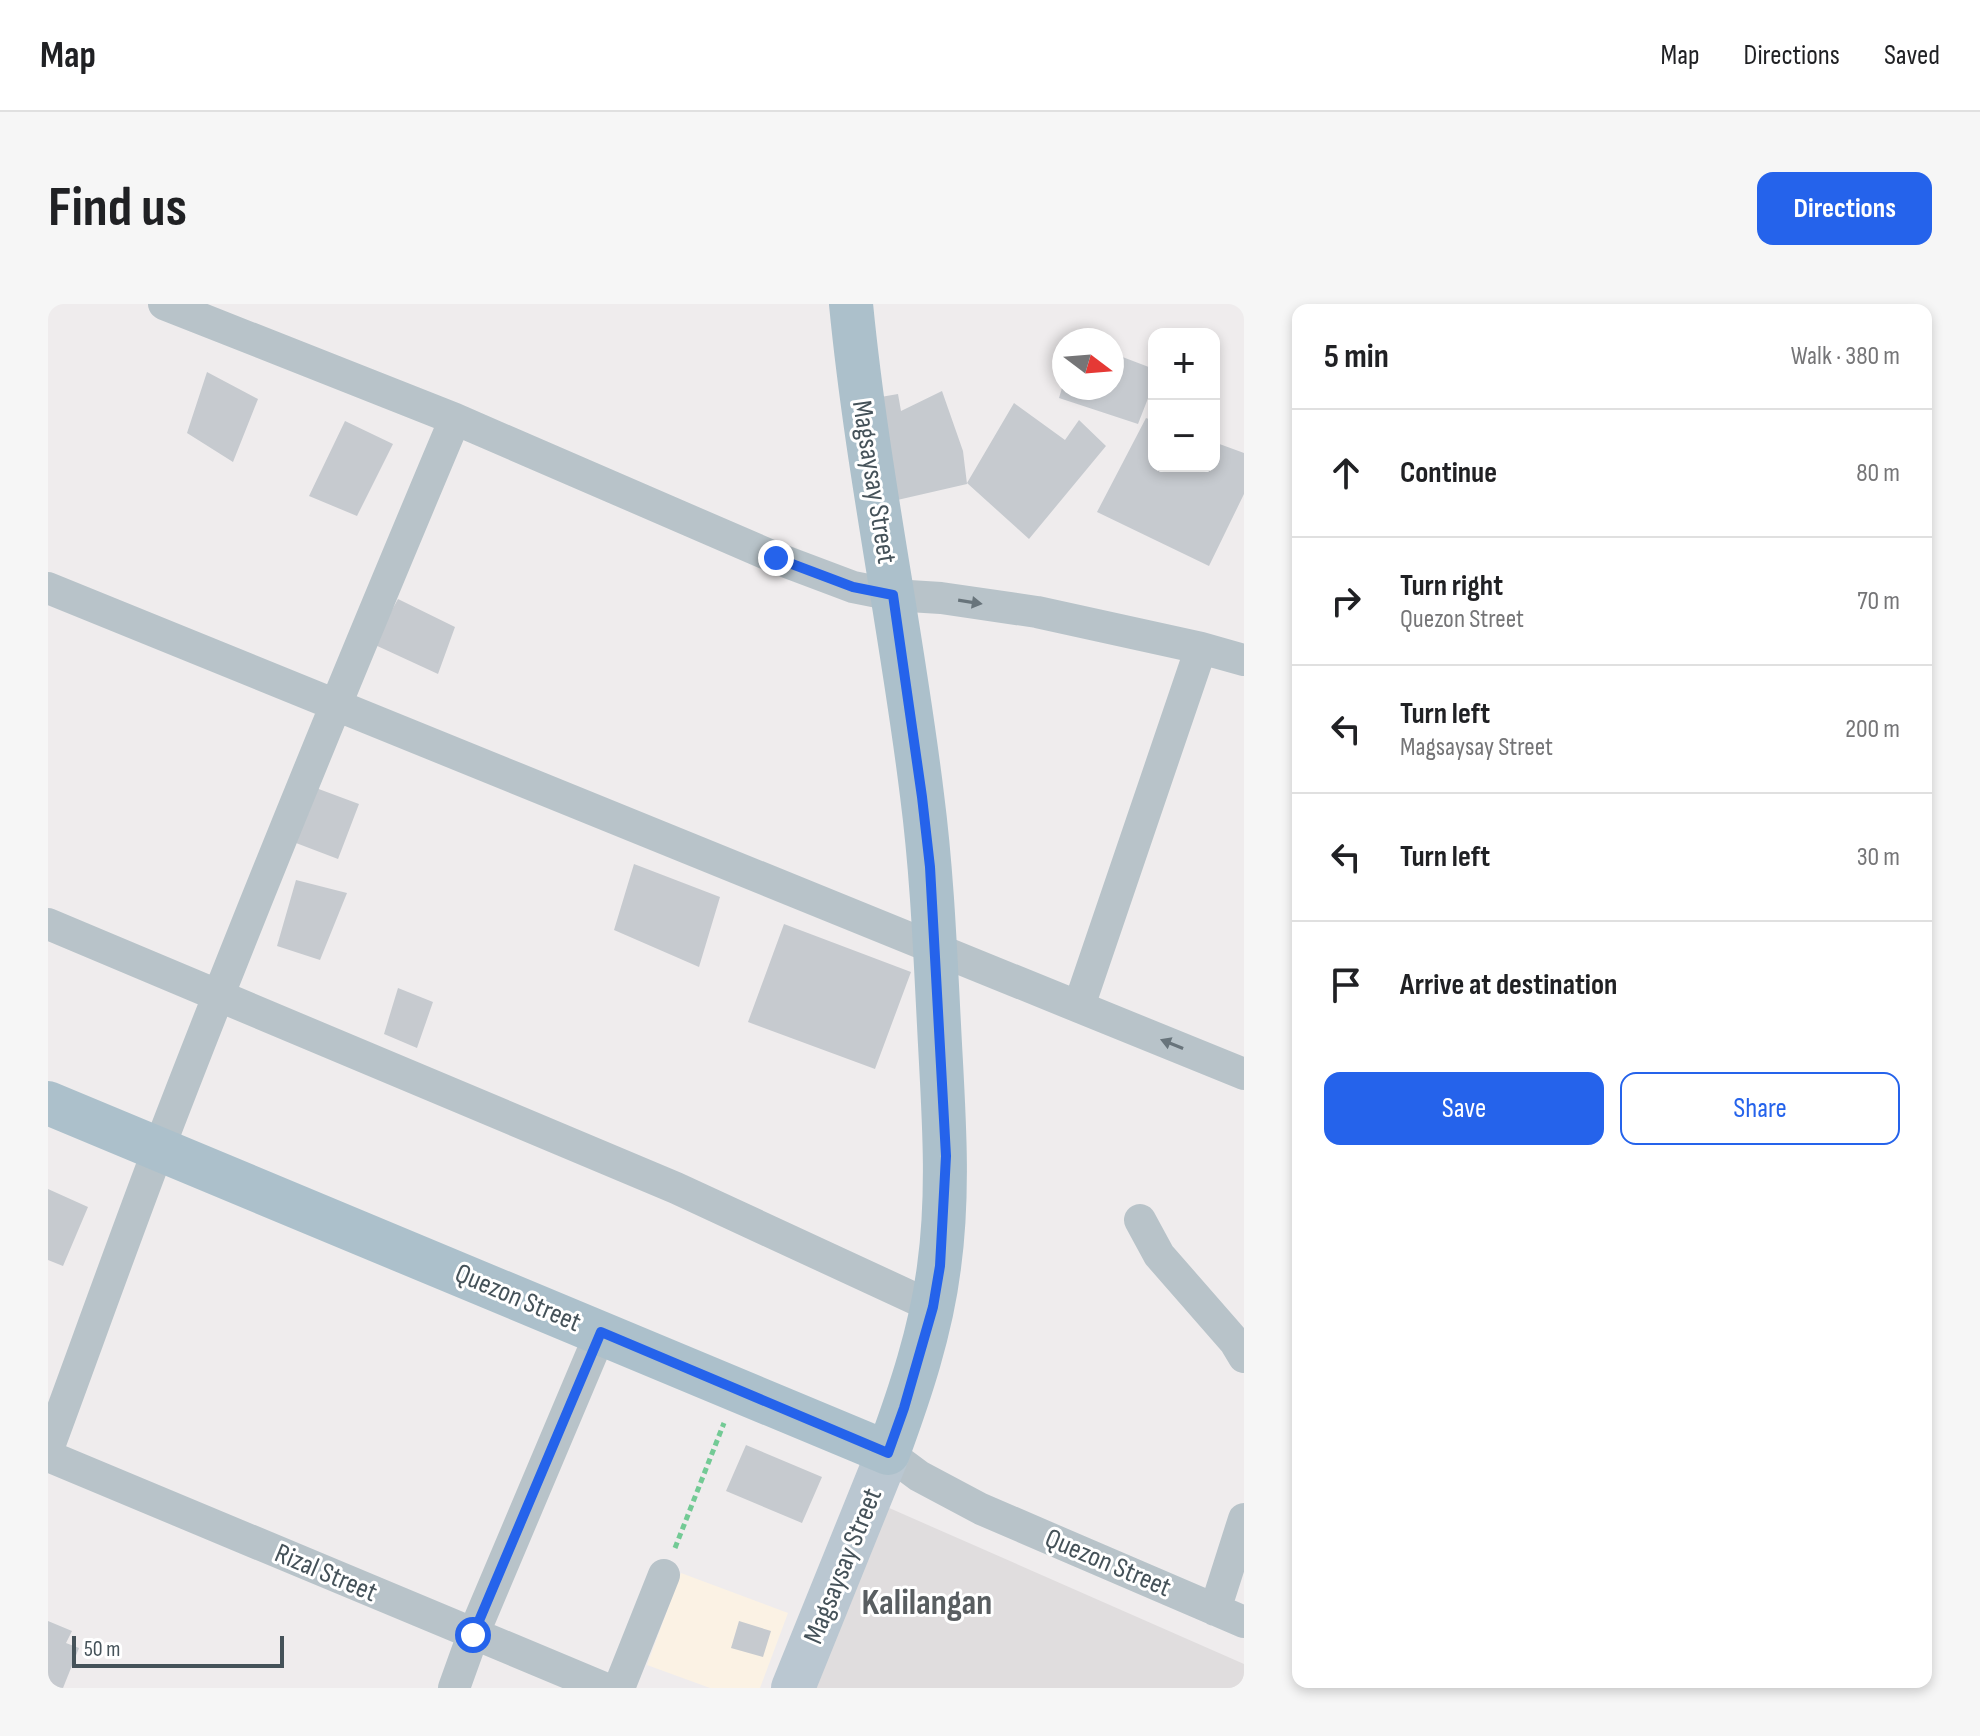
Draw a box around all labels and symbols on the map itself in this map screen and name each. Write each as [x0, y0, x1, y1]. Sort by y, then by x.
north arrow [1052, 328, 1124, 400]
street label: Magsaysay Street [845, 398, 903, 566]
route end [758, 540, 794, 576]
one-way arrow [958, 596, 983, 609]
one-way arrow [1160, 1037, 1184, 1050]
street label: Quezon Street [450, 1257, 586, 1339]
street label: Magsaysay Street [797, 1483, 889, 1649]
street label: Quezon Street [1040, 1522, 1176, 1604]
street label: Rizal Street [270, 1537, 382, 1609]
district label: Kalilangan [862, 1582, 992, 1625]
route start [455, 1617, 491, 1653]
scale bar [72, 1632, 284, 1668]

